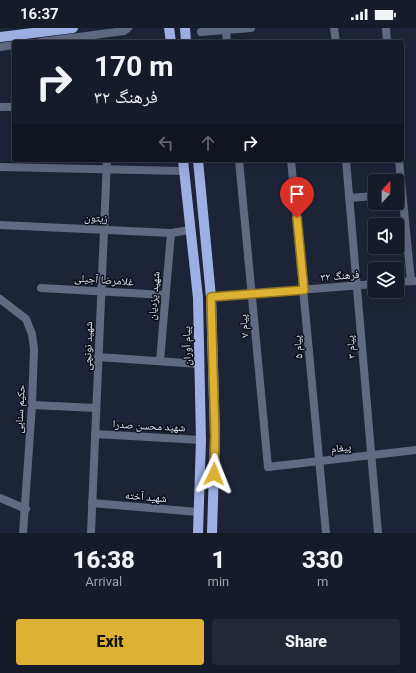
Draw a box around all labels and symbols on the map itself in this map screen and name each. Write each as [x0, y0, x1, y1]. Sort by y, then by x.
north arrow [368, 174, 404, 210]
pin [280, 177, 314, 218]
street label: زیتون [84, 211, 108, 225]
street label: فرهنگ ۳۲ [320, 268, 360, 284]
street label: غلامرضا آجیلی [74, 271, 135, 289]
street label: شهید یزدیان [145, 271, 163, 321]
street label: پیام ۷ [236, 313, 252, 338]
street label: شهید نونچی [81, 321, 95, 371]
street label: پیام آوران [180, 326, 194, 366]
street label: پیام ۵ [290, 334, 306, 359]
street label: پیام ۳ [343, 334, 359, 359]
street label: حکیم سنایی [12, 384, 29, 434]
street label: شهید محسن صدرا [112, 418, 186, 434]
street label: پیغام [330, 440, 352, 456]
position arrow [193, 453, 235, 495]
street label: شهید آخته [125, 489, 167, 505]

